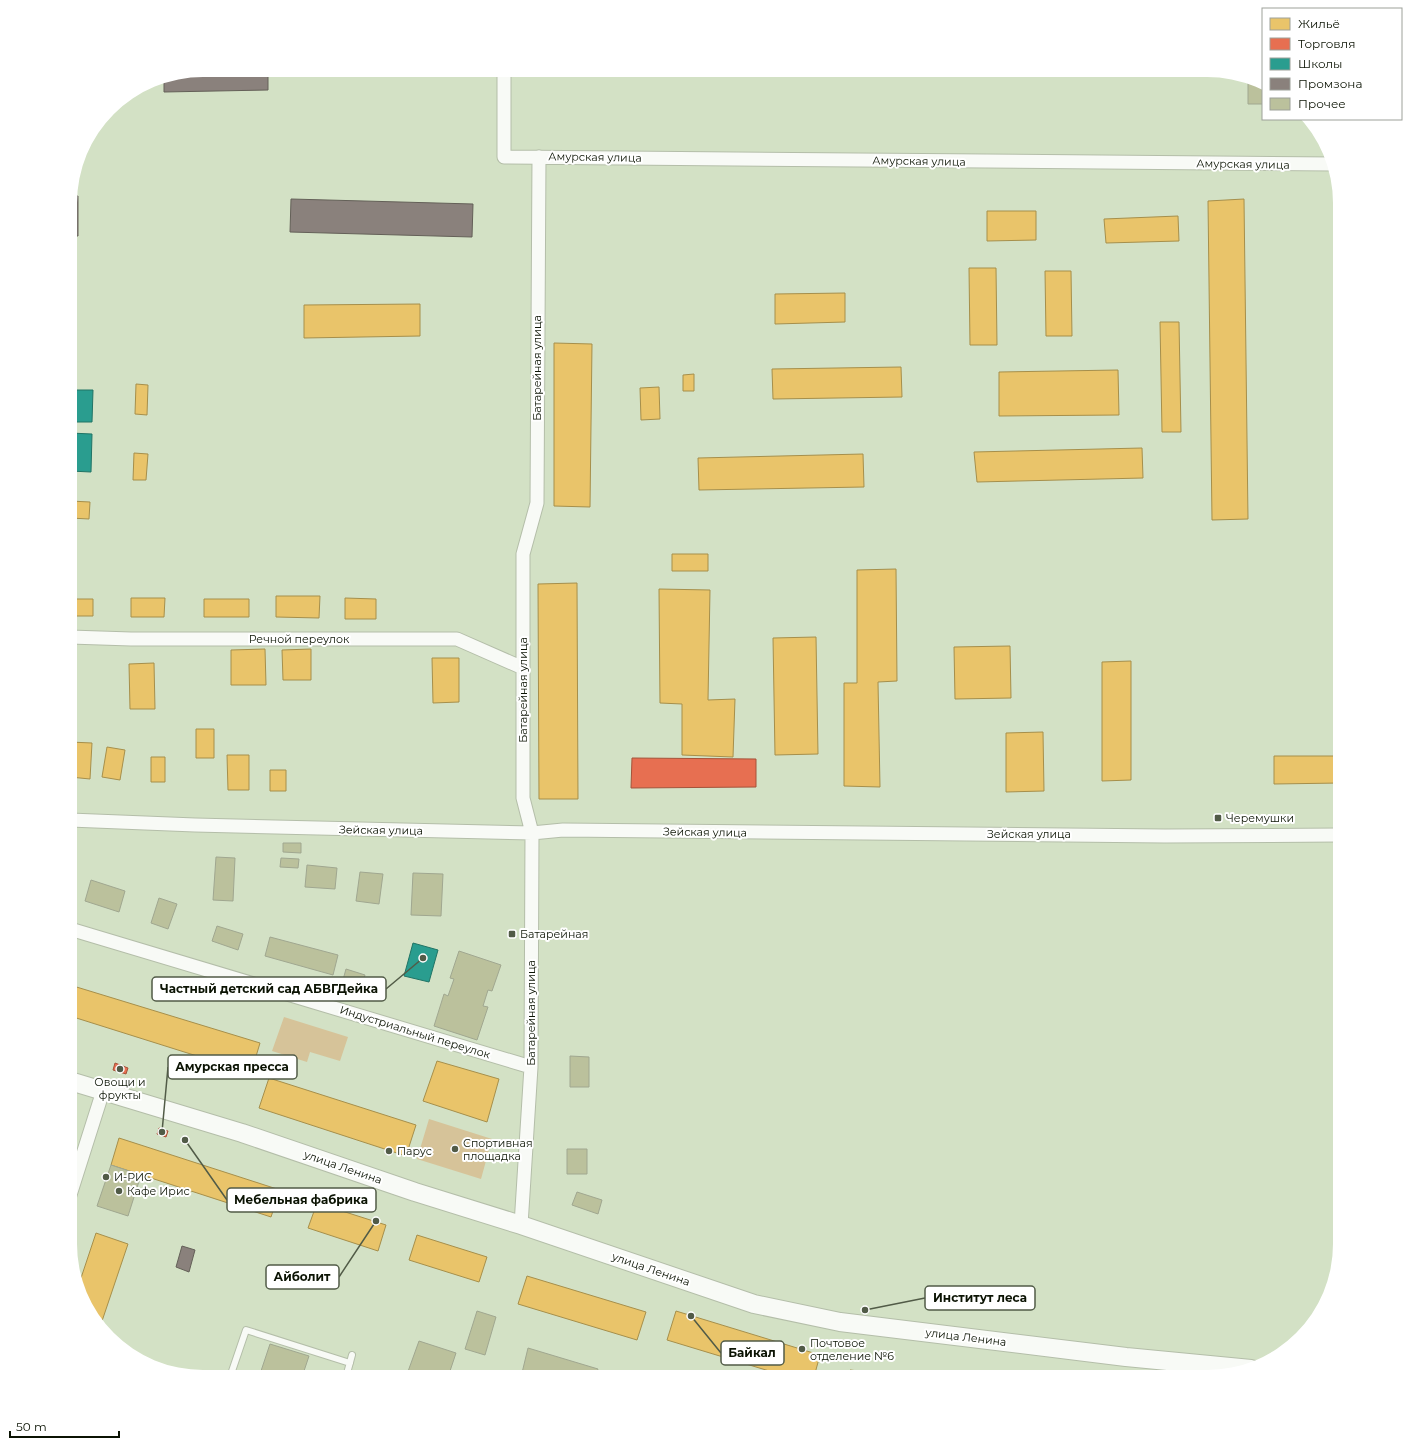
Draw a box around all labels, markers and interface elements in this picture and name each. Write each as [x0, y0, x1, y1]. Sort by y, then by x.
legend [1262, 8, 1402, 120]
text: Жильё [1298, 16, 1340, 31]
text: Торговля [1298, 36, 1355, 51]
text: Школы [1298, 56, 1343, 71]
text: Промзона [1298, 76, 1362, 91]
text: Прочее [1298, 96, 1346, 111]
street label: Амурская улица [548, 149, 642, 165]
street label: Амурская улица [872, 153, 966, 169]
street label: Амурская улица [1196, 156, 1290, 172]
street label: Батарейная улица [530, 315, 544, 421]
street label: Речной переулок [249, 632, 350, 646]
street label: Батарейная улица [516, 637, 530, 743]
place label: Черемушки [1226, 811, 1294, 825]
marker: Черемушки [1213, 813, 1223, 823]
street label: Зейская улица [339, 822, 423, 838]
street label: Зейская улица [663, 824, 747, 840]
street label: Зейская улица [987, 827, 1071, 841]
place label: Батарейная [520, 927, 588, 941]
marker: Батарейная [507, 929, 517, 939]
street label: Батарейная улица [524, 960, 538, 1066]
callout: Частный детский сад АБВГДейка [152, 977, 386, 1001]
text: Частный детский сад АБВГДейка [160, 981, 378, 996]
street label: Индустриальный переулок [338, 1002, 493, 1062]
callout: Амурская пресса [168, 1055, 297, 1079]
text: Амурская пресса [175, 1059, 289, 1074]
marker: Овощи и фрукты [115, 1064, 125, 1074]
place label: Овощи и фрукты [94, 1075, 146, 1102]
place label: Спортивная площадка [463, 1136, 533, 1163]
place label: Парус [397, 1144, 432, 1158]
marker: Спортивная площадка [450, 1144, 460, 1154]
marker: Парус [384, 1146, 394, 1156]
street label: улица Ленина [301, 1147, 384, 1187]
place label: И-РИС [114, 1170, 152, 1184]
marker: И-РИС [101, 1172, 111, 1182]
place label: Кафе Ирис [127, 1184, 190, 1198]
marker: Кафе Ирис [114, 1186, 124, 1196]
callout: Мебельная фабрика [227, 1188, 376, 1212]
text: Мебельная фабрика [234, 1192, 368, 1207]
street label: улица Ленина [609, 1249, 692, 1289]
callout: Айболит [266, 1265, 339, 1289]
text: Айболит [274, 1269, 331, 1284]
callout: Институт леса [925, 1286, 1035, 1310]
text: Институт леса [933, 1290, 1027, 1305]
street label: улица Ленина [924, 1325, 1007, 1349]
place label: Почтовое отделение №6 [810, 1336, 894, 1363]
callout: Байкал [721, 1341, 784, 1365]
marker: Почтовое отделение №6 [797, 1344, 807, 1354]
text: Байкал [728, 1345, 776, 1360]
scale bar [10, 1413, 119, 1439]
text: 50 m [16, 1419, 47, 1434]

